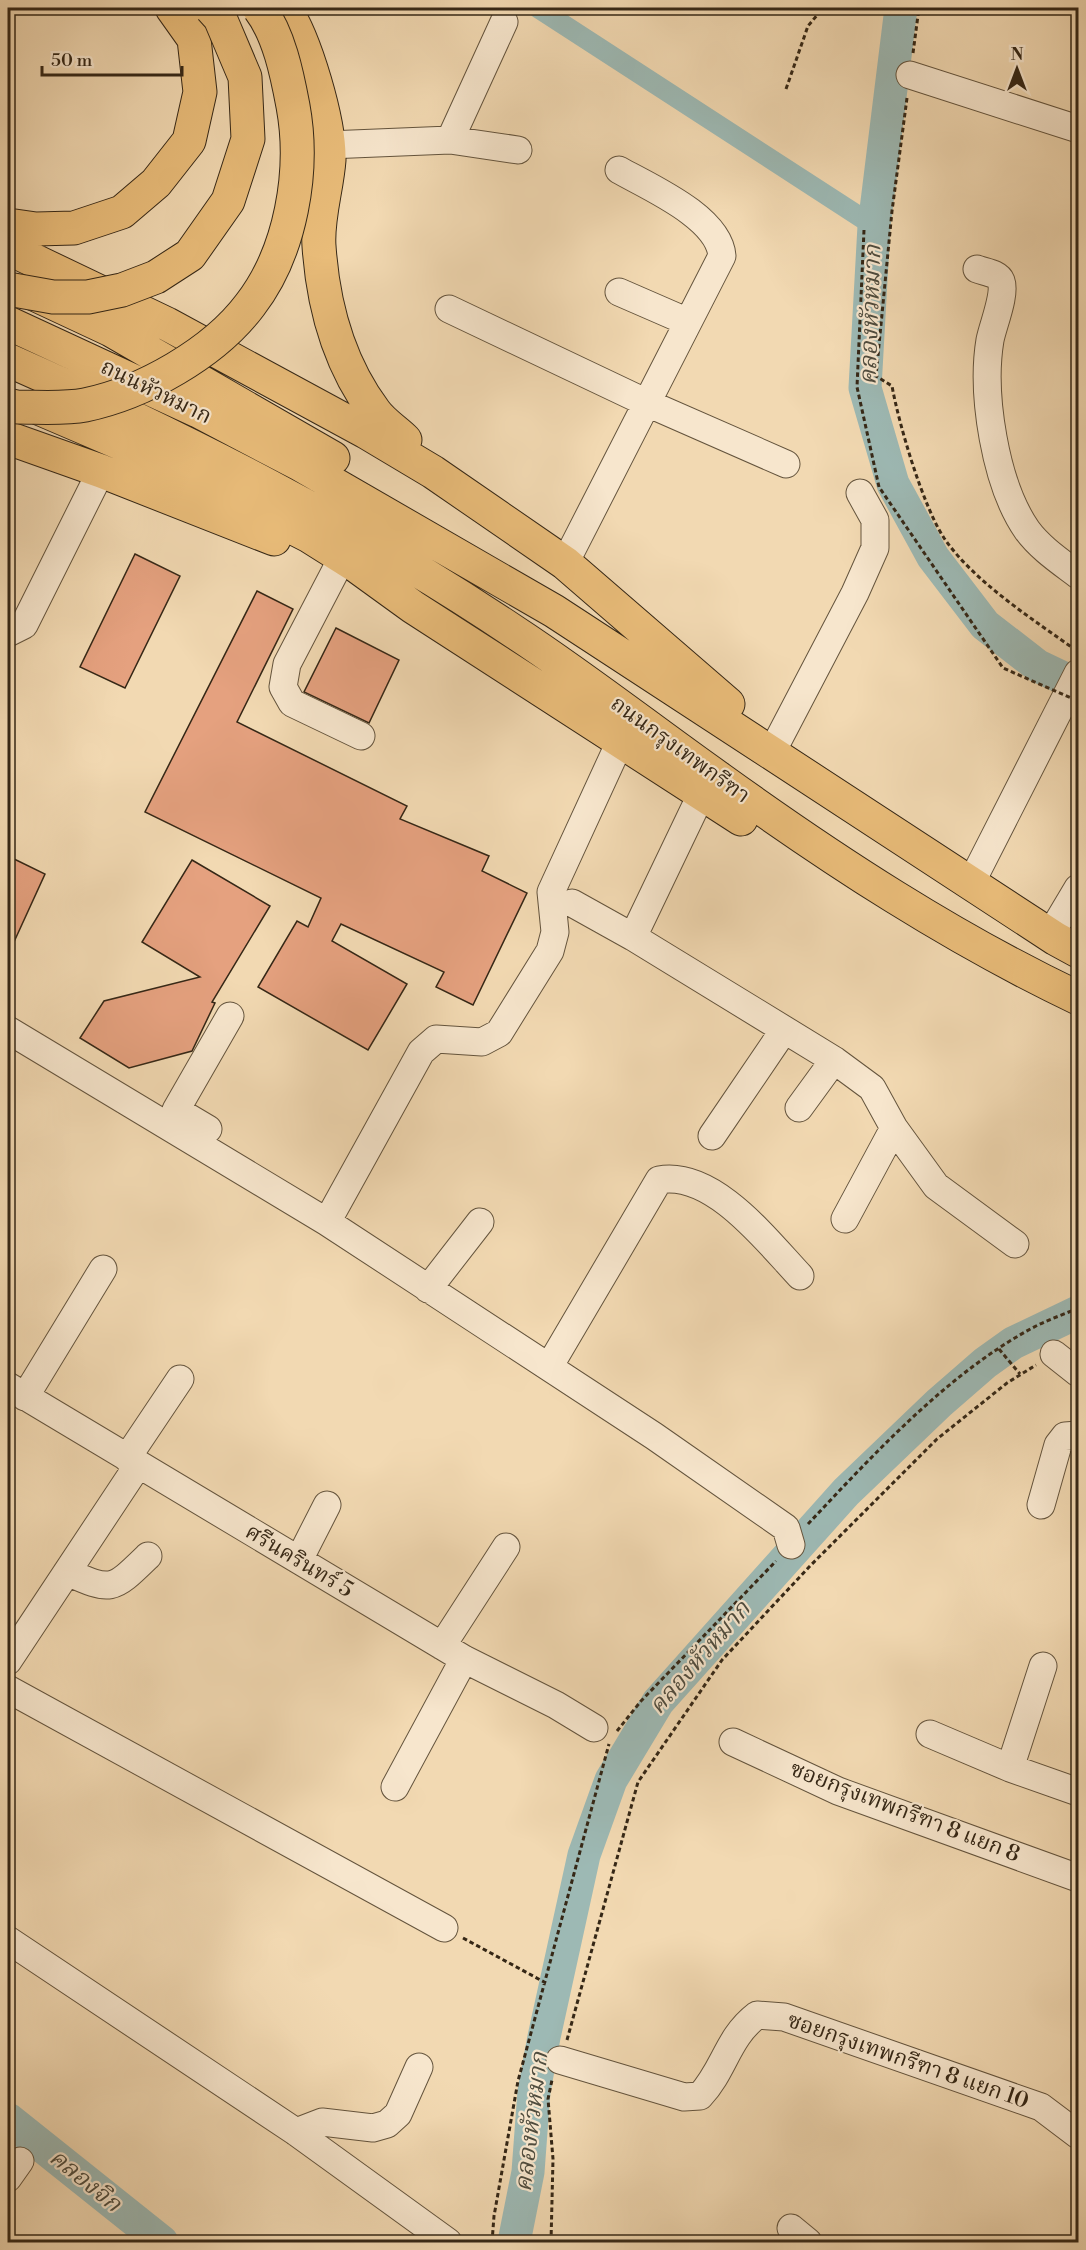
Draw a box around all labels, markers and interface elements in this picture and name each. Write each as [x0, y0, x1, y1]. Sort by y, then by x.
scale bar [42, 39, 182, 77]
north arrow [987, 39, 1047, 99]
text: N [1011, 45, 1024, 65]
text: 50 m [51, 49, 93, 72]
water label: คลองหัวหมาก [854, 243, 888, 386]
street label: ถนนหัวหมาก [96, 354, 216, 430]
street label: ถนนกรุงเทพกรีฑา [605, 690, 755, 810]
street label: ศรีนครินทร์ 5 [240, 1518, 358, 1604]
water label: คลองหัวหมาก [643, 1594, 758, 1721]
street label: ซอยกรุงเทพกรีฑา 8 แยก 8 [786, 1756, 1024, 1868]
street label: ซอยกรุงเทพกรีฑา 8 แยก 10 [784, 2007, 1032, 2115]
water label: คลองหัวหมาก [509, 2049, 556, 2193]
water label: คลองจิก [43, 2143, 128, 2220]

